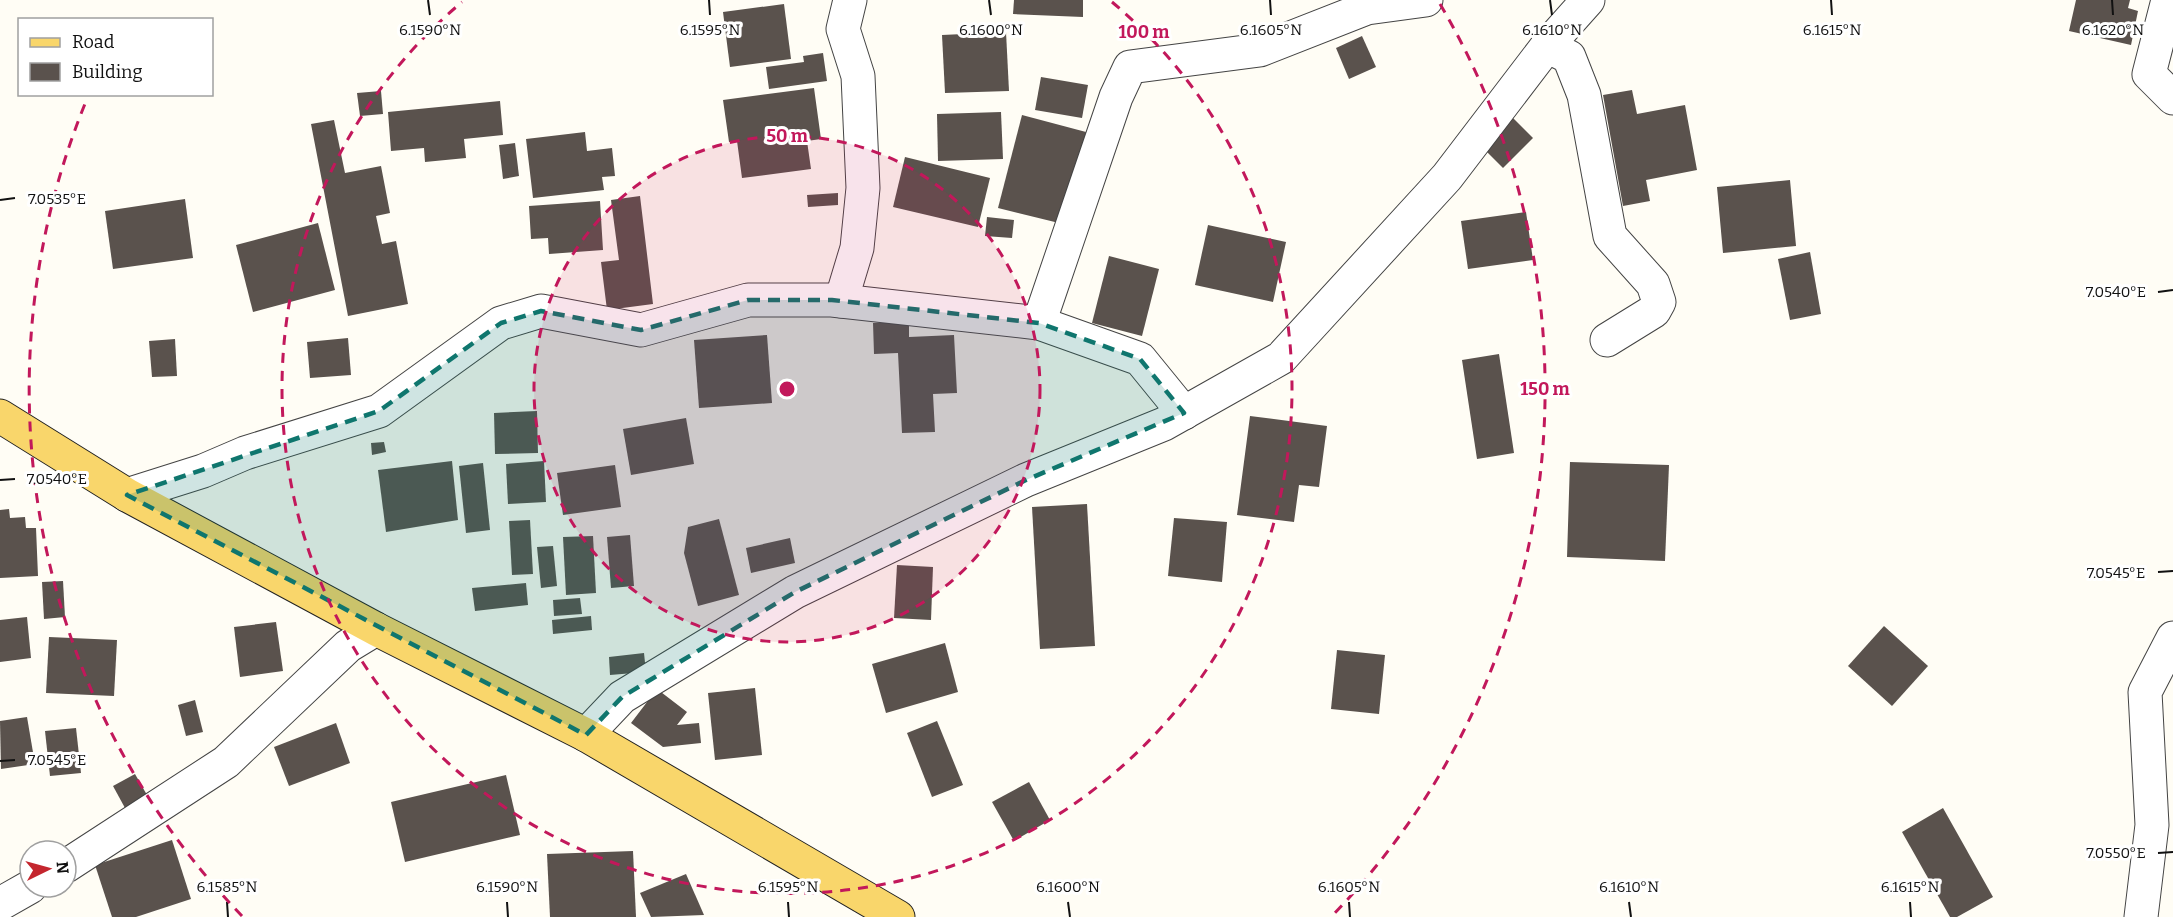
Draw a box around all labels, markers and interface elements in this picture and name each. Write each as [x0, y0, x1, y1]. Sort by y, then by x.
legend [18, 18, 213, 96]
text: 6.1590°N [399, 21, 461, 39]
text: 6.1595°N [680, 21, 740, 39]
text: 6.1600°N [959, 21, 1023, 39]
text: 100 m [1118, 21, 1170, 43]
text: 6.1605°N [1240, 21, 1302, 39]
text: 6.1610°N [1522, 21, 1582, 39]
text: 6.1615°N [1803, 21, 1861, 39]
text: 6.1620°N [2082, 21, 2144, 39]
text: Road [72, 31, 115, 53]
text: Building [72, 61, 143, 83]
text: 50 m [766, 125, 808, 147]
text: 7.0535°E [28, 190, 86, 208]
text: 7.0540°E [2086, 283, 2146, 301]
text: 150 m [1520, 378, 1570, 400]
centre of rings [777, 379, 797, 399]
text: 7.0540°E [27, 470, 87, 488]
text: 7.0545°E [2087, 564, 2145, 582]
text: 7.0545°E [28, 751, 86, 769]
north arrow [18, 839, 78, 899]
text: 7.0550°E [2086, 844, 2146, 862]
text: N [52, 861, 72, 875]
text: 6.1585°N [197, 878, 258, 896]
text: 6.1590°N [476, 878, 538, 896]
text: 6.1595°N [758, 878, 818, 896]
text: 6.1600°N [1036, 878, 1100, 896]
text: 6.1605°N [1318, 878, 1380, 896]
text: 6.1610°N [1599, 878, 1659, 896]
text: 6.1615°N [1881, 878, 1939, 896]

